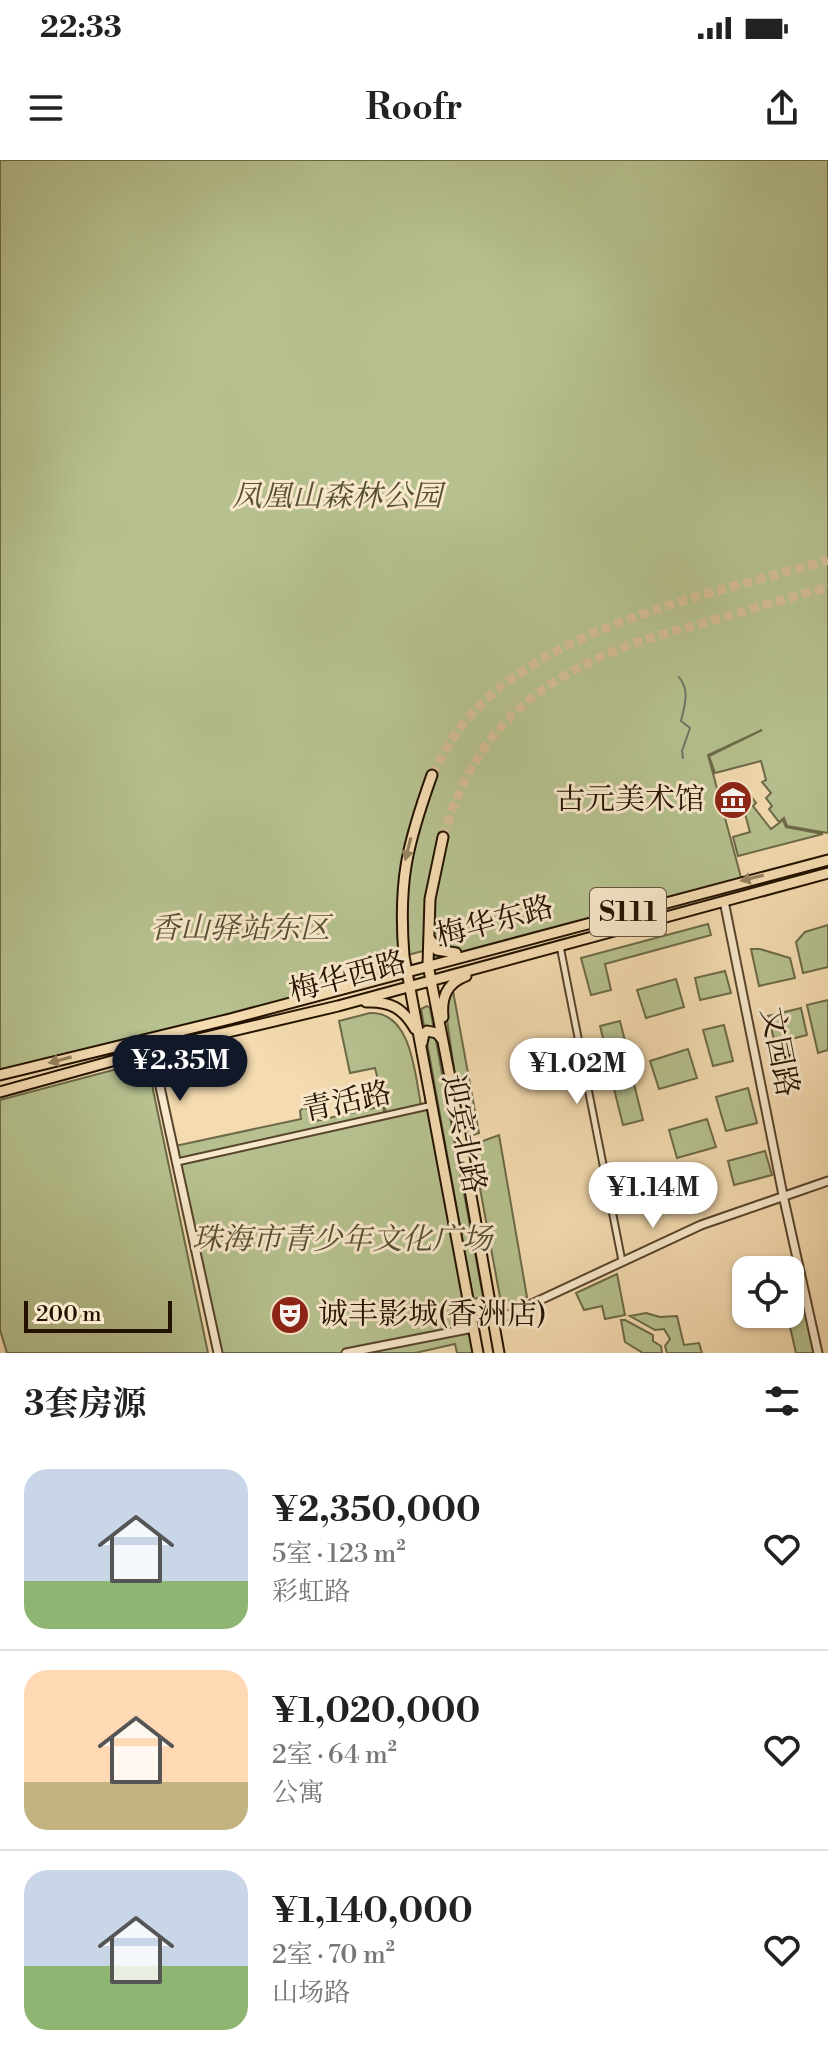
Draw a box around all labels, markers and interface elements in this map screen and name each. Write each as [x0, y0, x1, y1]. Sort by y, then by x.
text: 22:33 [40, 9, 122, 47]
icon: menu [24, 86, 68, 130]
text: Roofr [366, 86, 462, 131]
icon: share [760, 86, 804, 130]
park label: 凤凰山森林公园 [232, 478, 446, 516]
museum icon: 古元美术馆 [712, 779, 754, 821]
place label: 古元美术馆 [555, 781, 705, 819]
one-way arrow [402, 836, 414, 861]
one-way arrow [740, 873, 765, 885]
street label: 梅华东路 [432, 888, 558, 956]
road number: S111 [590, 888, 666, 936]
park label: 香山驿站东区 [150, 910, 334, 948]
street label: 梅华西路 [285, 943, 411, 1011]
street label: 文园路 [752, 1004, 806, 1100]
pin: ¥2.35M [115, 1035, 245, 1103]
pin: ¥1.02M [512, 1038, 642, 1106]
text: ¥2.35M [130, 1045, 230, 1077]
text: ¥1.02M [528, 1048, 626, 1080]
one-way arrow [47, 1054, 72, 1066]
street label: 迎宾北路 [433, 1071, 493, 1197]
street label: 青活路 [299, 1074, 395, 1130]
pin: ¥1.14M [588, 1162, 718, 1230]
text: ¥1.14M [607, 1172, 699, 1204]
park label: 珠海市青少年文化广场 [192, 1221, 495, 1259]
map controls [732, 1256, 804, 1328]
button: locate [732, 1256, 804, 1328]
theatre icon: 诚丰影城(香洲店) [269, 1294, 311, 1336]
place label: 诚丰影城(香洲店) [318, 1296, 547, 1334]
scale bar [24, 1297, 172, 1333]
text: 200 m [36, 1301, 102, 1328]
icon: filters [760, 1379, 804, 1423]
text: 3套房源 [24, 1384, 146, 1426]
text: ¥2,350,000 [272, 1490, 481, 1532]
icon: home [88, 1501, 184, 1597]
icon: heart [760, 1527, 804, 1571]
text: 5室 · 123 m² [272, 1538, 405, 1570]
text: 彩虹路 [272, 1576, 350, 1608]
text: ¥1,020,000 [272, 1691, 480, 1733]
icon: home [88, 1702, 184, 1798]
icon: heart [760, 1728, 804, 1772]
text: 2室 · 64 m² [272, 1739, 397, 1771]
text: 公寓 [272, 1777, 324, 1809]
text: ¥1,140,000 [272, 1891, 473, 1933]
icon: home [88, 1902, 184, 1998]
icon: heart [760, 1928, 804, 1972]
text: 2室 · 70 m² [272, 1939, 395, 1971]
text: 山场路 [272, 1977, 350, 2009]

